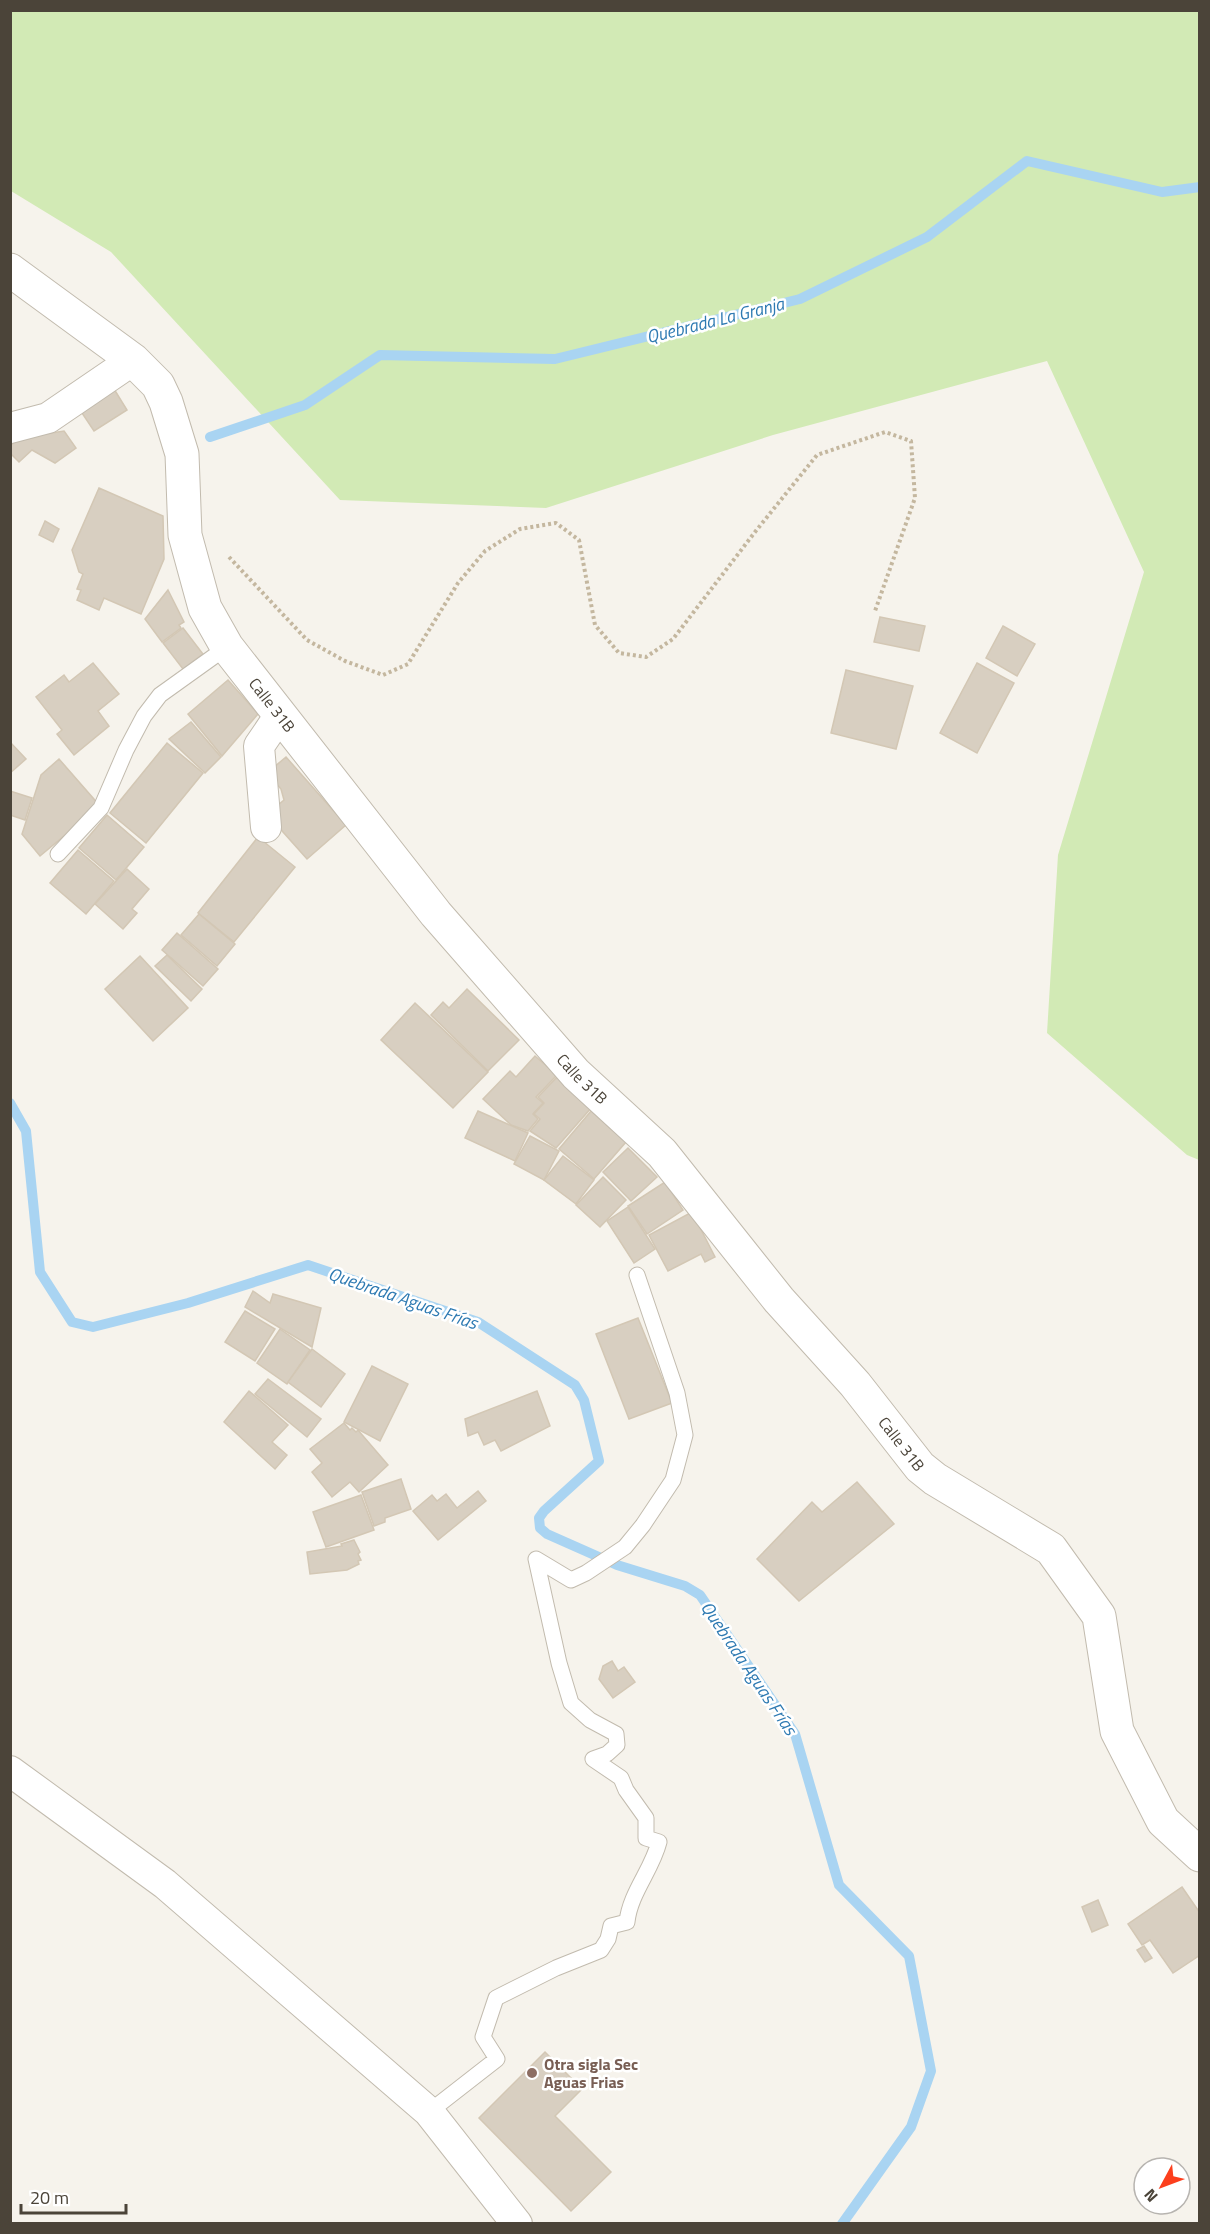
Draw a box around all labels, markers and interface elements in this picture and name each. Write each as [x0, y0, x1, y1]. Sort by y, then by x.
water label: Quebrada La Granja [643, 290, 788, 350]
street label: Calle 31B [243, 672, 301, 737]
street label: Calle 31B [551, 1048, 613, 1110]
water label: Quebrada Aguas Frías [325, 1260, 483, 1337]
street label: Calle 31B [873, 1411, 931, 1476]
water label: Quebrada Aguas Frías [694, 1596, 805, 1741]
place label: Otra sigla Sec Aguas Frias [544, 2052, 638, 2094]
marker: Otra sigla Sec Aguas Frias [525, 2066, 539, 2080]
north arrow [1132, 2156, 1192, 2216]
scale bar [21, 2177, 126, 2215]
text: 20 m [30, 2184, 69, 2211]
text: N [1138, 2184, 1163, 2208]

